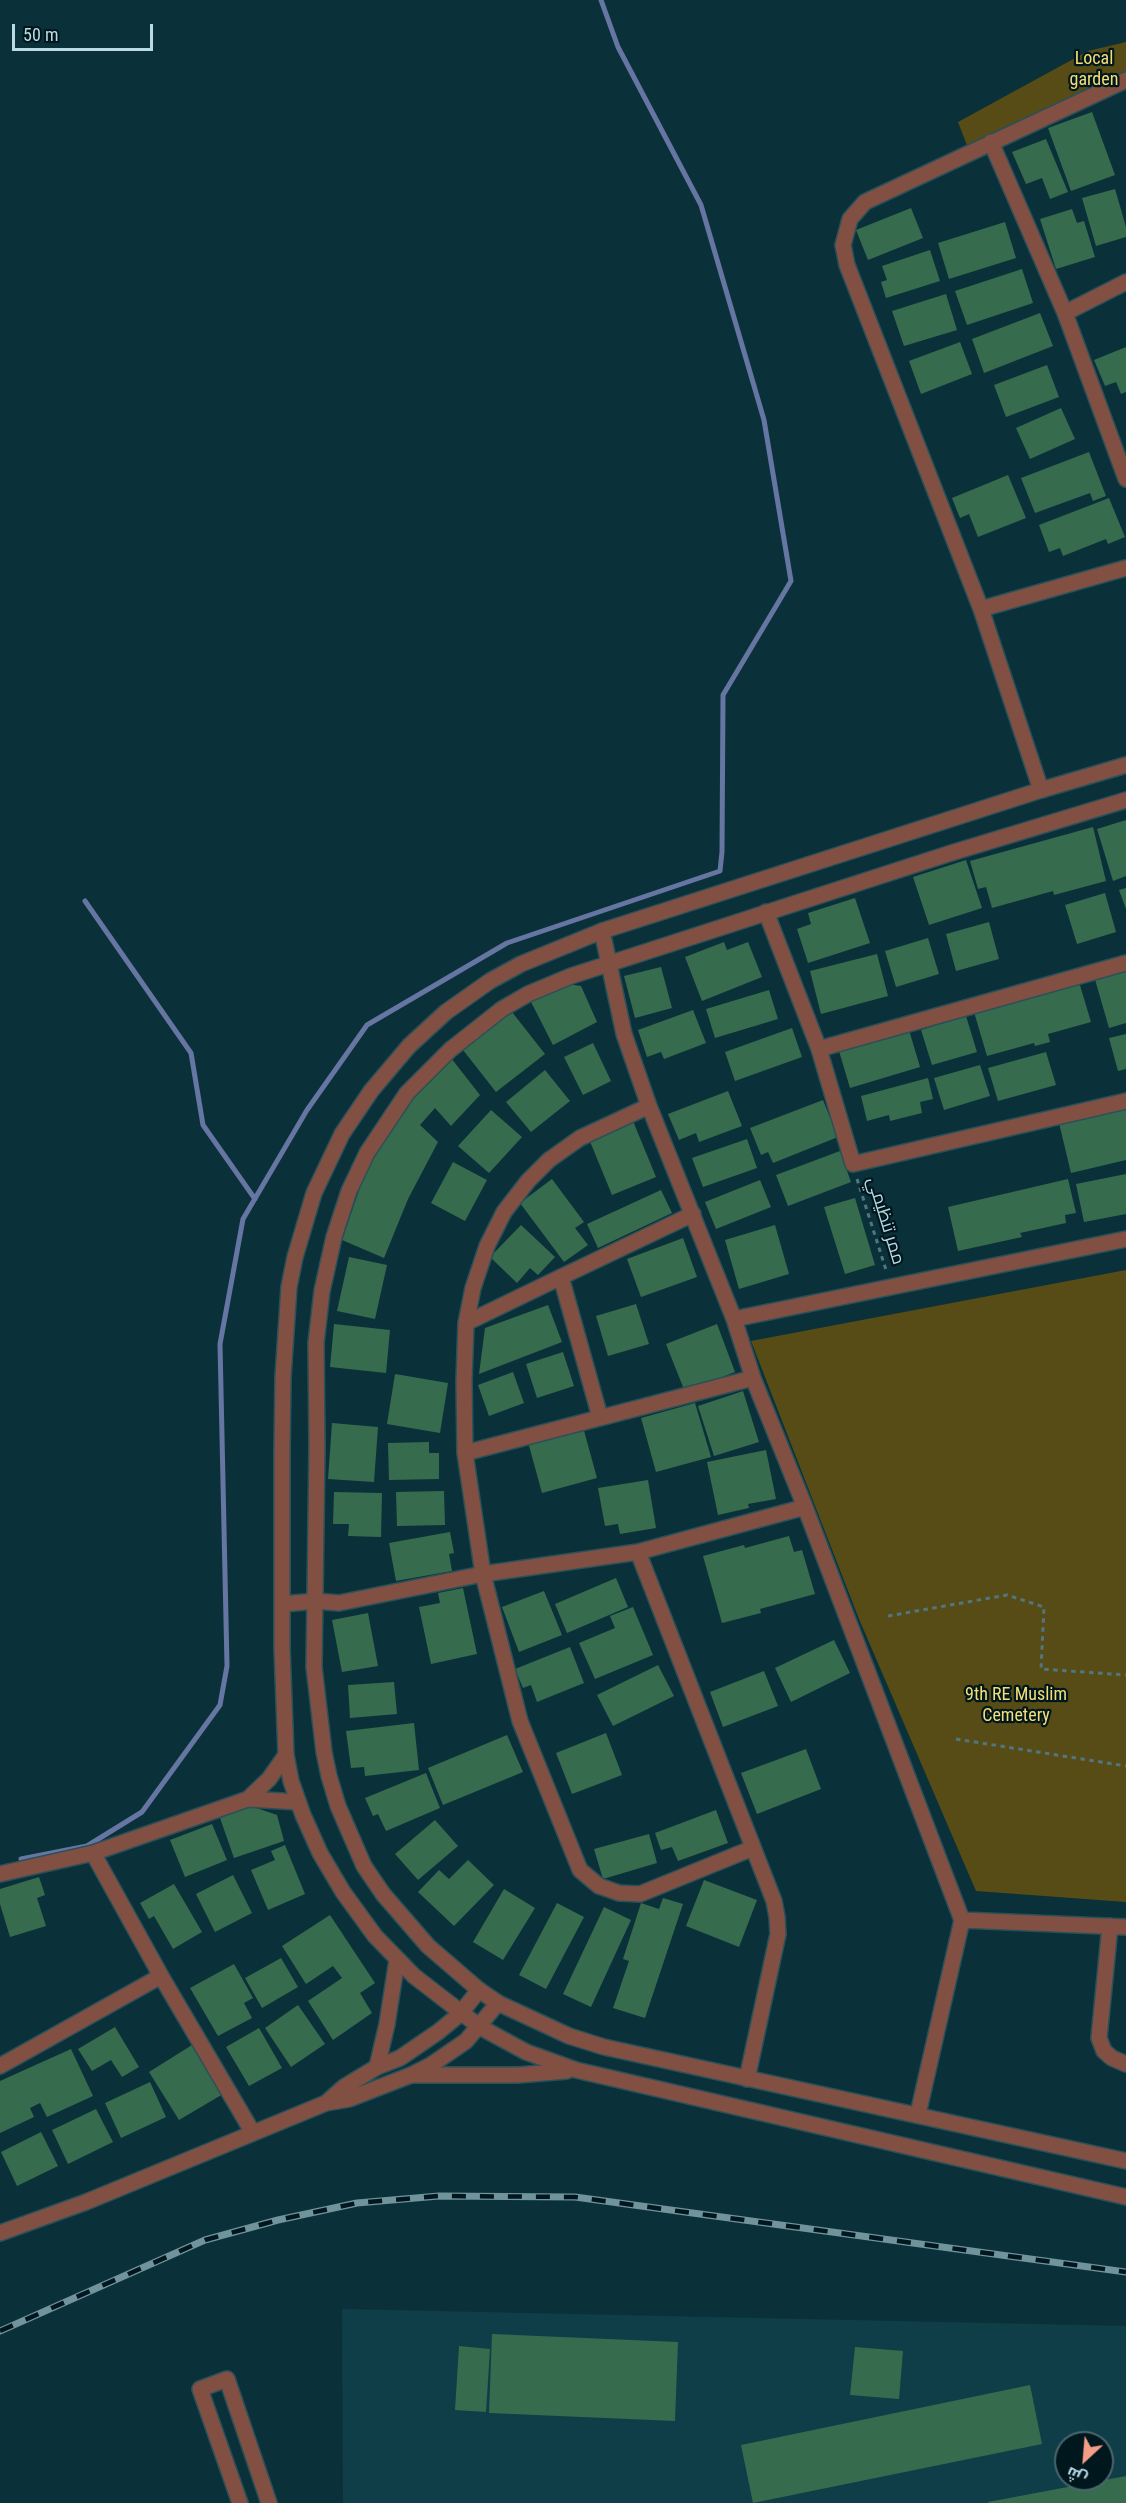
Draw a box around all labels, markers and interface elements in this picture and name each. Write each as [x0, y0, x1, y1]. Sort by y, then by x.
scale bar [15, 12, 156, 50]
text: 50 m [23, 24, 58, 45]
park label: Local garden [1070, 48, 1118, 90]
street label: ممر تنظيمي [861, 1175, 909, 1267]
park label: 9th RE Muslim Cemetery [965, 1684, 1067, 1726]
north arrow [1054, 2431, 1114, 2491]
text: ش [1063, 2463, 1090, 2489]

